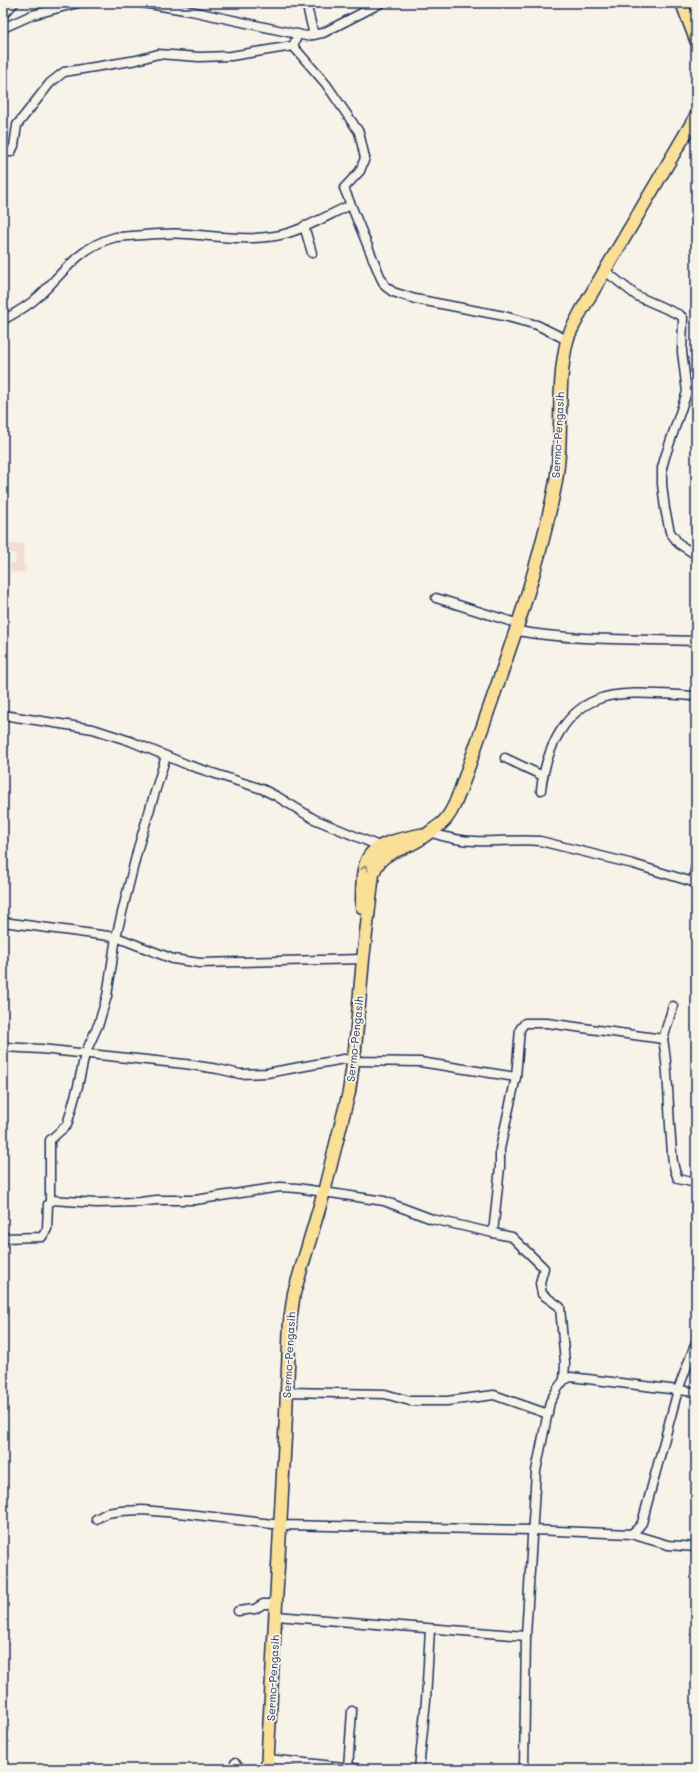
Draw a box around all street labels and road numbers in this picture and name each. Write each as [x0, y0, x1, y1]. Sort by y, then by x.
street label: Sermo-Pengasih [548, 392, 567, 478]
street label: Sermo-Pengasih [343, 995, 366, 1083]
street label: Sermo-Pengasih [279, 1312, 298, 1398]
street label: Sermo-Pengasih [263, 1635, 282, 1721]

